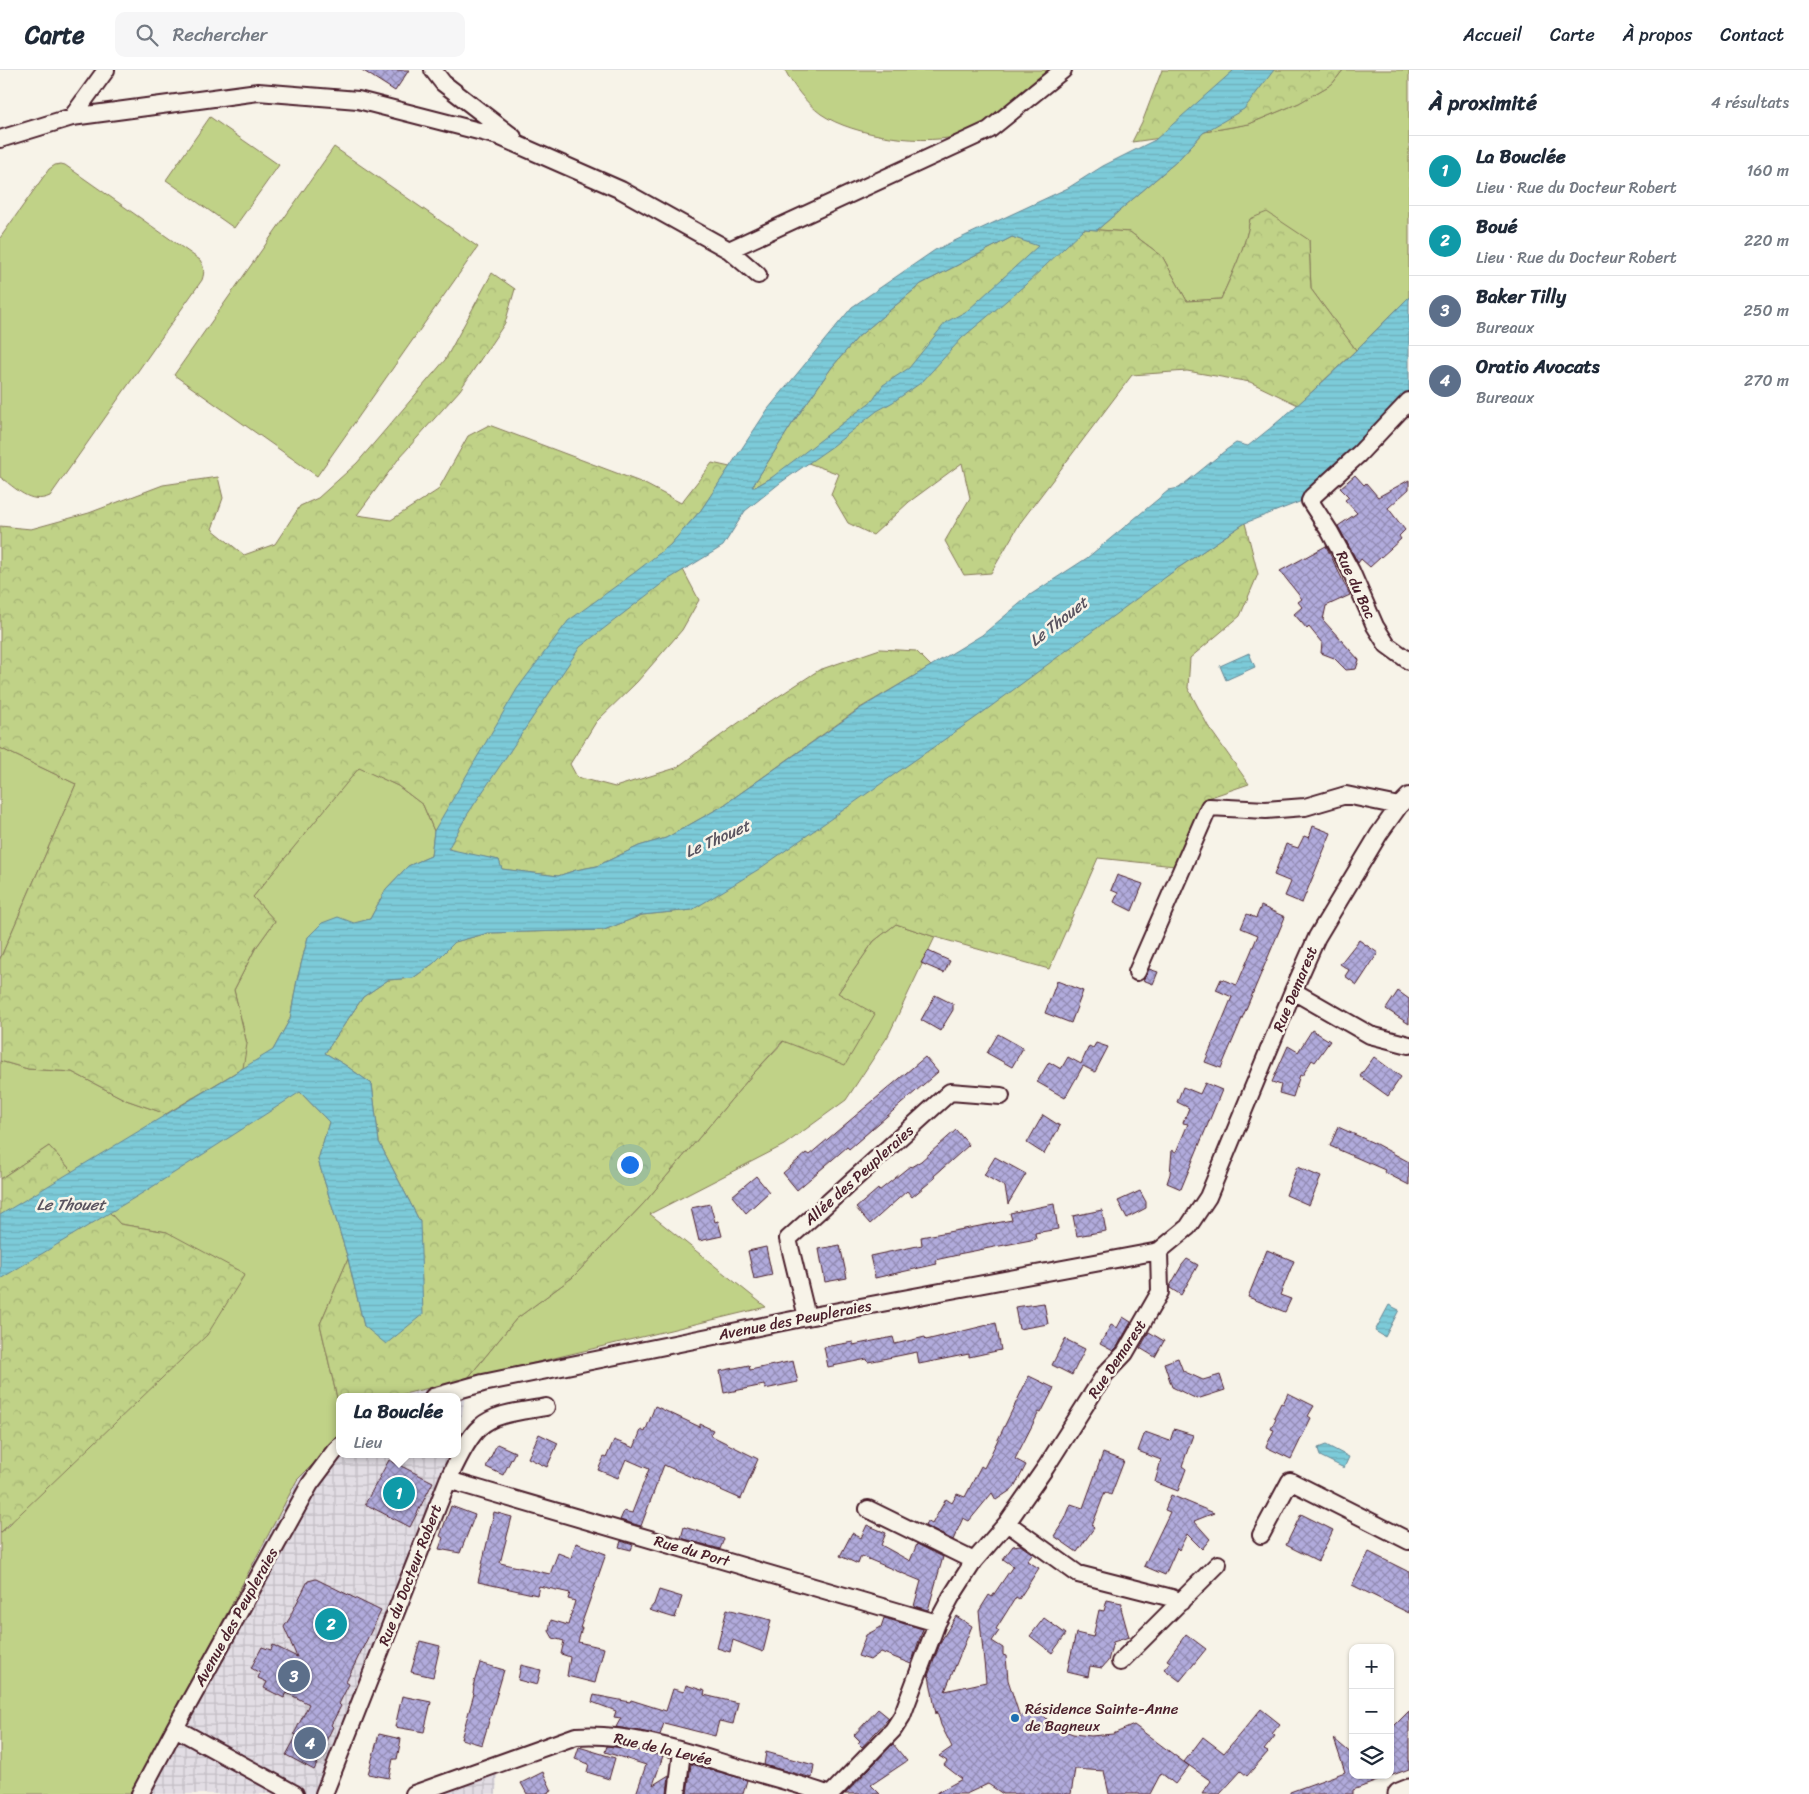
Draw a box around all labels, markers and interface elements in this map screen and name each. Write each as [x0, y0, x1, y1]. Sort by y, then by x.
search box [115, 12, 465, 57]
text: Carte [25, 14, 85, 56]
text: Rechercher [173, 18, 267, 51]
text: Accueil [1463, 19, 1522, 51]
text: Carte [1550, 19, 1595, 51]
text: À propos [1623, 19, 1692, 51]
text: Contact [1720, 19, 1784, 51]
icon: search [133, 21, 161, 49]
text: À proximité [1429, 84, 1537, 122]
text: 4 résultats [1711, 88, 1789, 117]
text: La Bouclée [1476, 140, 1566, 173]
text: 1 [1442, 156, 1448, 185]
text: 160 m [1746, 156, 1789, 185]
text: Lieu · Rue du Docteur Robert [1476, 173, 1677, 202]
text: Boué [1476, 210, 1518, 243]
text: 2 [1440, 226, 1450, 255]
text: 220 m [1744, 226, 1789, 255]
text: Lieu · Rue du Docteur Robert [1476, 243, 1677, 272]
text: Baker Tilly [1476, 280, 1566, 313]
text: 3 [1441, 296, 1449, 325]
text: 250 m [1743, 296, 1789, 325]
text: Bureaux [1476, 313, 1534, 342]
text: Oratio Avocats [1476, 350, 1600, 383]
text: 4 [1440, 366, 1450, 395]
text: 270 m [1744, 366, 1789, 395]
text: Bureaux [1476, 383, 1534, 412]
street label: Rue du Bac [1329, 546, 1383, 624]
water label: Le Thouet [1022, 588, 1096, 654]
water label: Le Thouet [680, 810, 756, 866]
street label: Rue Demarest [1265, 942, 1325, 1036]
street label: Allée des Peupleraies [797, 1118, 920, 1232]
your location [617, 1152, 643, 1178]
water label: Le Thouet [37, 1190, 107, 1219]
street label: Avenue des Peupleraies [715, 1292, 874, 1348]
street label: Rue Demarest [1081, 1314, 1153, 1404]
popup [336, 1393, 461, 1458]
text: La Bouclée [354, 1395, 443, 1428]
text: Lieu [354, 1428, 382, 1457]
pin: 1 [383, 1474, 415, 1512]
street label: Rue du Docteur Robert [371, 1500, 449, 1650]
street label: Rue du Port [651, 1528, 734, 1574]
street label: Avenue des Peupleraies [186, 1543, 285, 1692]
pin: 2 [315, 1605, 347, 1643]
map controls [1349, 1644, 1394, 1779]
button: + [1349, 1644, 1394, 1689]
pin: 3 [278, 1657, 310, 1695]
button: − [1349, 1689, 1394, 1734]
place label: Résidence Sainte-Anne de Bagneux [1025, 1696, 1179, 1739]
marker: Résidence Sainte-Anne de Bagneux [1009, 1712, 1021, 1724]
pin: 4 [294, 1724, 326, 1762]
street label: Rue de la Levée [611, 1725, 715, 1773]
button: layers [1349, 1734, 1394, 1779]

